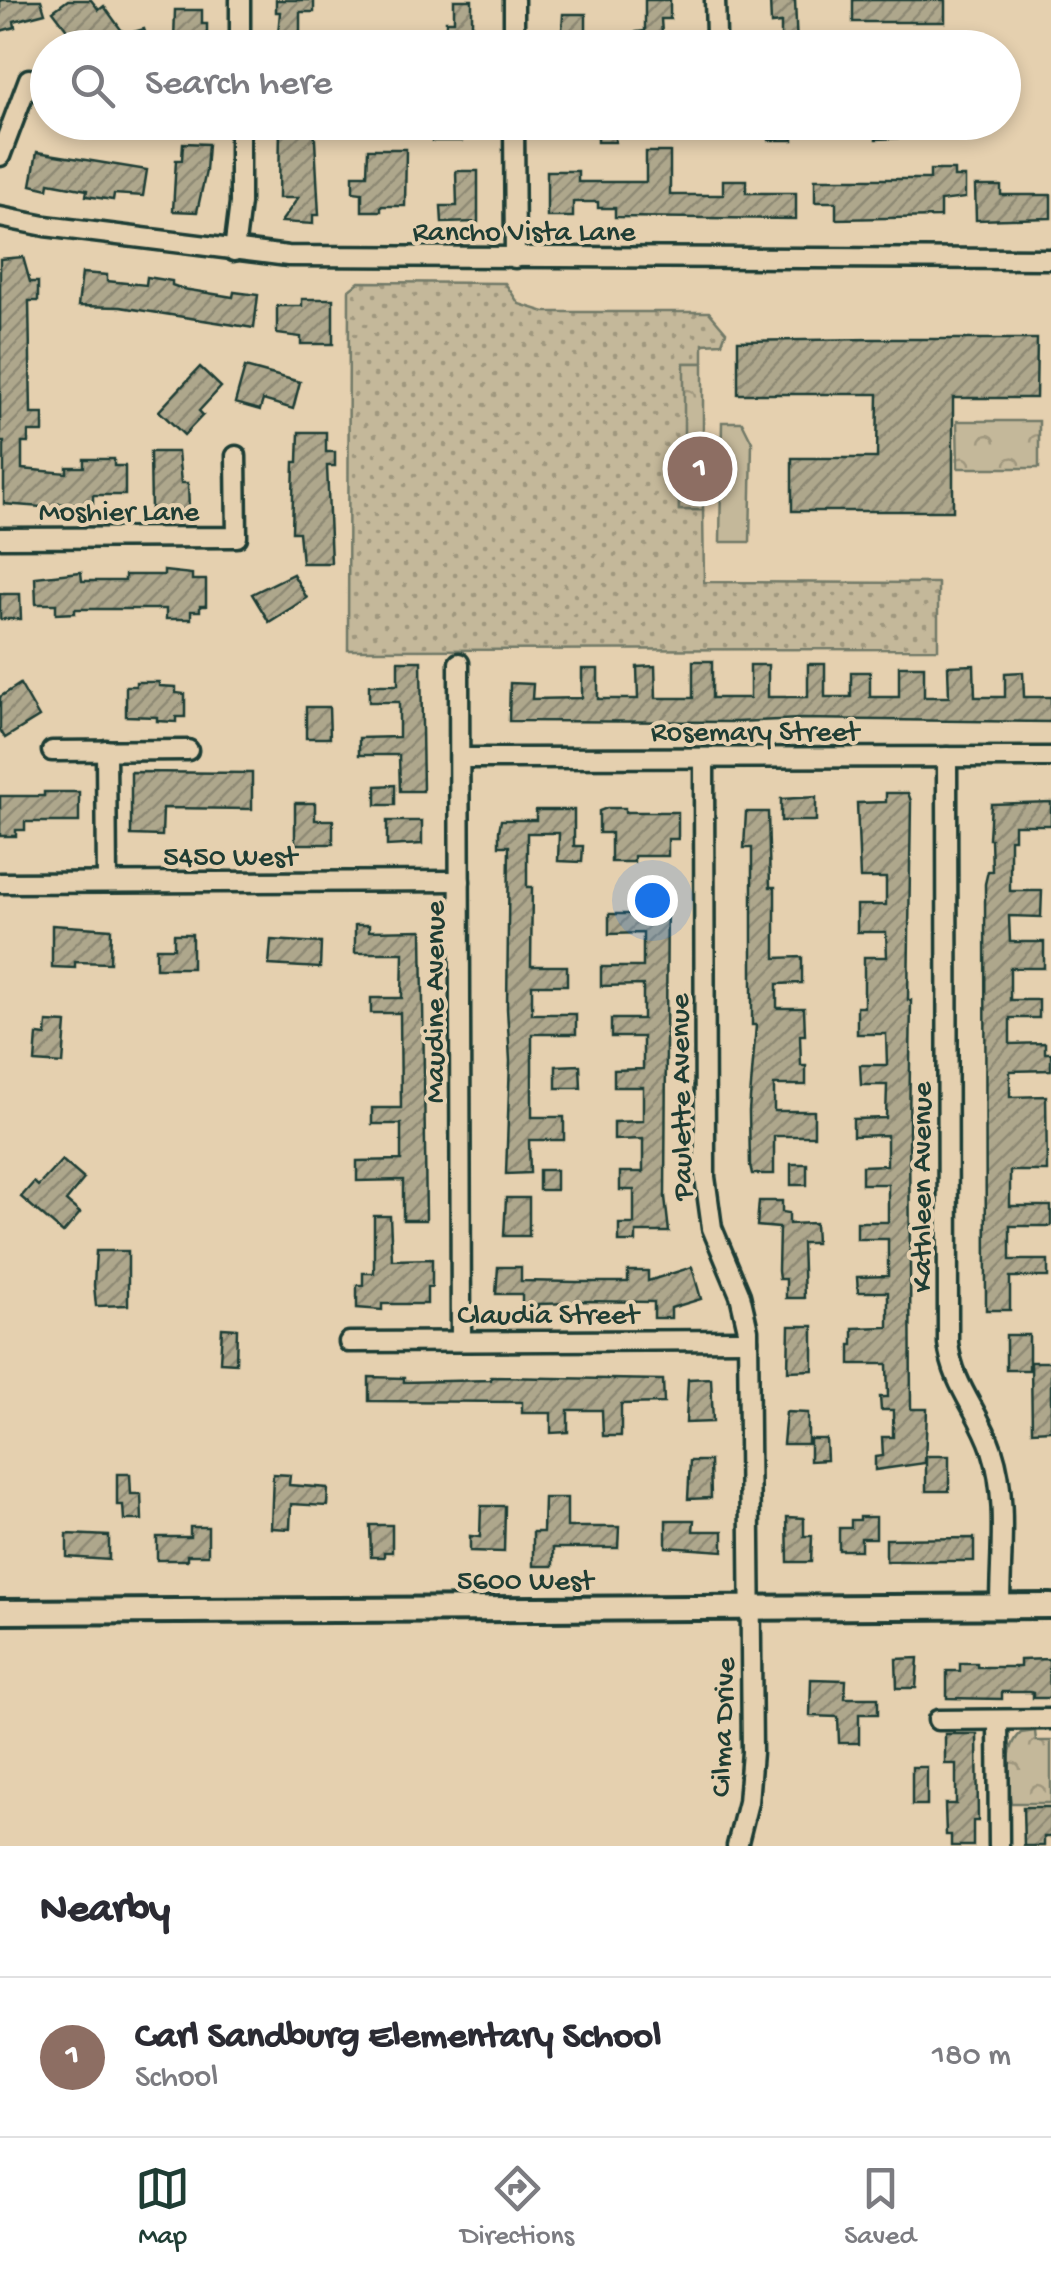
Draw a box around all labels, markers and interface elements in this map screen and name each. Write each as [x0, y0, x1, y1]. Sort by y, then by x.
search box [30, 30, 1021, 140]
icon: search [65, 58, 120, 113]
text: Search here [145, 63, 332, 107]
street label: Rancho Vista Lane [412, 217, 636, 252]
pin: 1 [668, 432, 732, 506]
street label: Moshier Lane [39, 497, 200, 532]
street label: Rosemary Street [651, 717, 862, 752]
street label: 5450 West [163, 842, 300, 877]
your location [627, 875, 678, 926]
street label: Maudine Avenue [420, 900, 455, 1103]
street label: Paulette Avenue [664, 993, 703, 1202]
street label: Kathleen Avenue [907, 1081, 942, 1292]
street label: Claudia Street [457, 1300, 641, 1335]
street label: 5600 West [457, 1566, 596, 1601]
street label: Cilma Drive [706, 1656, 745, 1798]
text: Nearby [40, 1887, 170, 1936]
text: Carl Sandburg Elementary School [135, 2016, 661, 2060]
text: 1 [66, 2038, 79, 2076]
text: 180 m [932, 2038, 1011, 2076]
text: School [135, 2060, 218, 2098]
tab: Map [135, 2161, 190, 2254]
tab: Directions [460, 2161, 574, 2254]
tab: Saved [844, 2161, 916, 2254]

